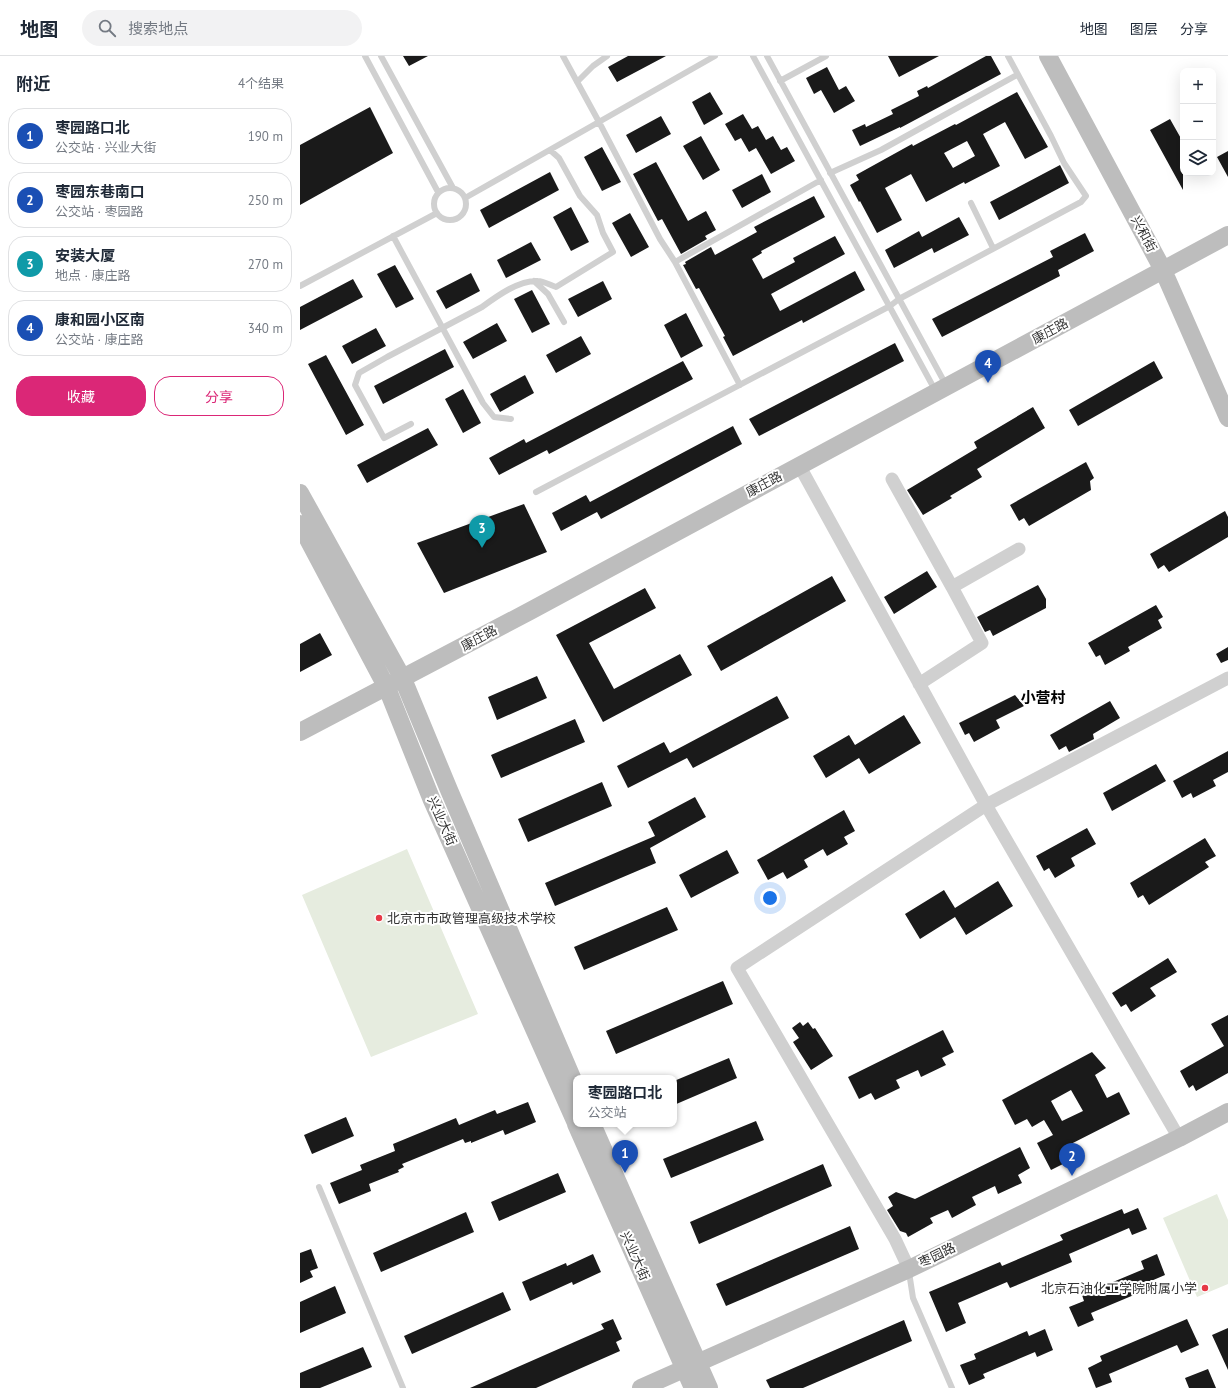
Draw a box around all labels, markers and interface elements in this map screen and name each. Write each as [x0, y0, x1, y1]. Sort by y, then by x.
search box [82, 10, 362, 46]
text: 地图 [20, 17, 58, 41]
icon: search [96, 17, 118, 39]
text: 搜索地点 [128, 19, 188, 38]
text: 地图 [1080, 20, 1108, 38]
text: 图层 [1130, 20, 1158, 38]
text: 分享 [1180, 20, 1208, 38]
map controls [1180, 68, 1216, 176]
button: + [1180, 68, 1216, 104]
text: 附近 [16, 73, 50, 95]
text: 4个结果 [238, 75, 284, 92]
button: − [1180, 104, 1216, 140]
text: 枣园路口北 [55, 118, 130, 137]
text: 1 [26, 128, 34, 145]
text: 190 m [248, 128, 283, 145]
text: 公交站 · 兴业大街 [55, 139, 156, 156]
button: layers [1180, 140, 1216, 176]
text: 枣园东巷南口 [55, 182, 145, 201]
text: 2 [26, 192, 34, 209]
text: 250 m [248, 192, 283, 209]
text: 公交站 · 枣园路 [55, 203, 143, 220]
street label: 兴和街 [1127, 213, 1161, 255]
text: 安装大厦 [55, 246, 115, 265]
text: 3 [26, 256, 34, 273]
text: 270 m [248, 256, 283, 273]
text: 地点 · 康庄路 [55, 267, 130, 284]
text: 康和园小区南 [55, 310, 145, 329]
street label: 康庄路 [1029, 314, 1071, 348]
text: 4 [26, 320, 34, 337]
text: 340 m [248, 320, 283, 337]
text: 公交站 · 康庄路 [55, 331, 143, 348]
pin: 4 [975, 350, 1001, 383]
button: 收藏 [16, 376, 146, 416]
button: 分享 [154, 376, 284, 416]
street label: 康庄路 [743, 467, 785, 501]
pin: 3 [469, 515, 495, 548]
street label: 康庄路 [458, 621, 500, 655]
district label: 小营村 [1020, 688, 1066, 707]
street label: 兴业大街 [424, 794, 460, 848]
your location [760, 888, 780, 908]
place label: 北京市市政管理高级技术学校 [387, 910, 556, 927]
marker: 北京市市政管理高级技术学校 [374, 913, 384, 923]
popup [573, 1075, 677, 1127]
text: 枣园路口北 [587, 1083, 663, 1102]
text: 公交站 [587, 1104, 627, 1121]
pin: 1 [612, 1140, 638, 1173]
pin: 2 [1059, 1143, 1085, 1176]
street label: 兴业大街 [617, 1229, 653, 1283]
street label: 枣园路 [916, 1239, 958, 1271]
place label: 北京石油化工学院附属小学 [1041, 1280, 1197, 1297]
marker: 北京石油化工学院附属小学 [1200, 1283, 1210, 1293]

